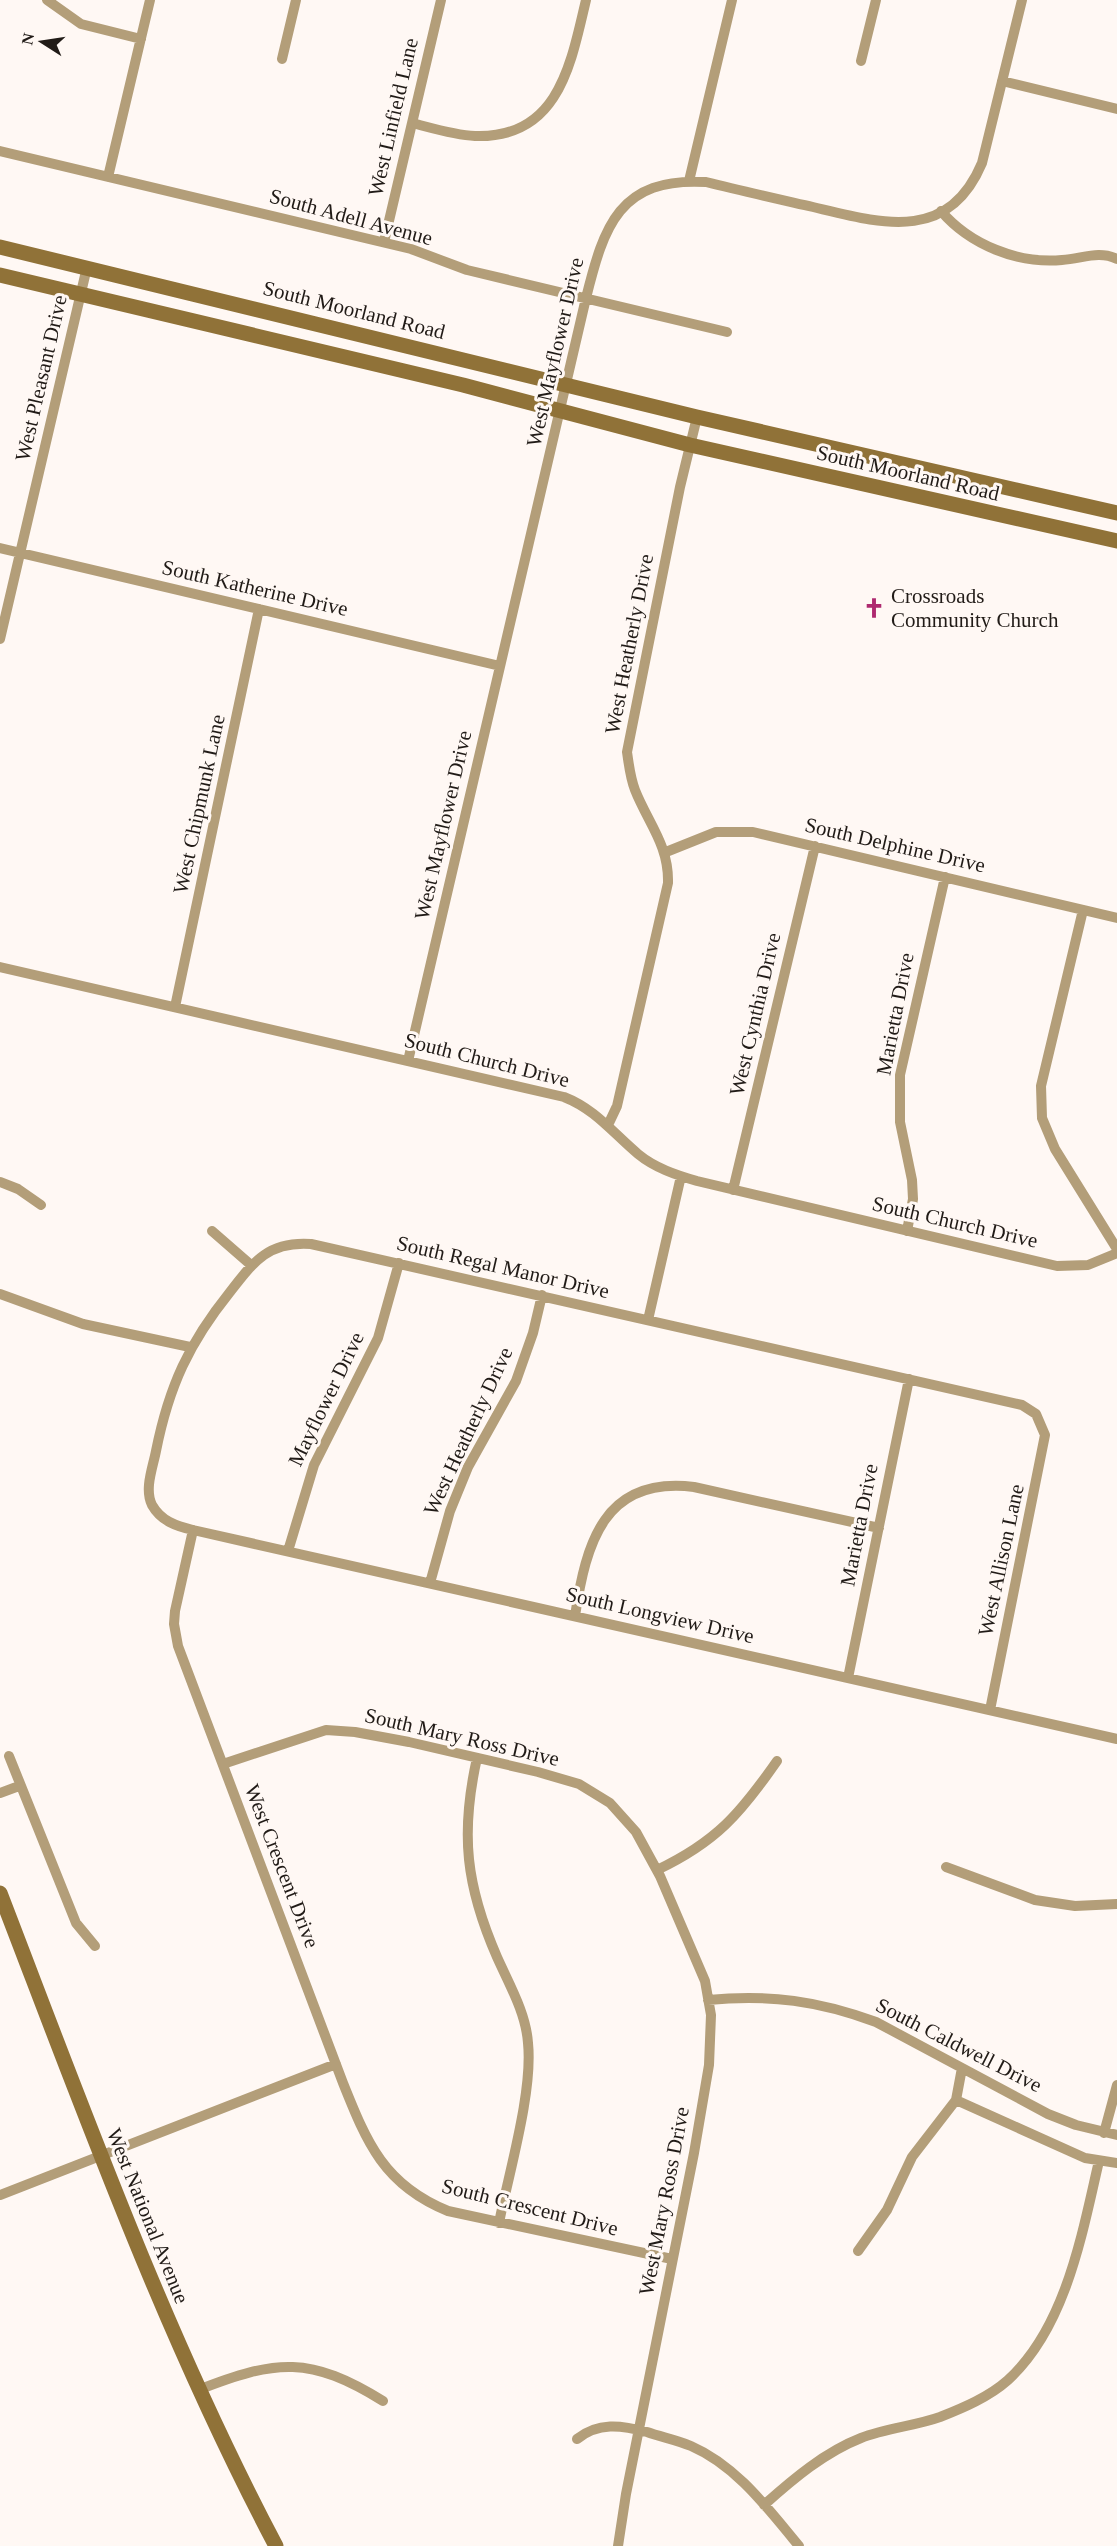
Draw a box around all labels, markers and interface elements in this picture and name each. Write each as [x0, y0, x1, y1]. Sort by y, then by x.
north arrow [12, 12, 72, 72]
text: N [18, 31, 37, 46]
street label: West Linfield Lane [363, 36, 423, 198]
street label: South Adell Avenue [267, 184, 435, 250]
street label: West Mayflower Drive [522, 255, 588, 449]
street label: South Moorland Road [261, 276, 448, 344]
street label: West Pleasant Drive [10, 293, 72, 463]
street label: South Moorland Road [814, 440, 1002, 506]
street label: West Heatherly Drive [600, 552, 658, 736]
street label: South Katherine Drive [160, 555, 350, 621]
place label: Crossroads Community Church [891, 584, 1059, 632]
church icon: Crossroads Community Church [862, 596, 886, 620]
street label: West Chipmunk Lane [168, 712, 230, 896]
street label: West Mayflower Drive [410, 728, 476, 922]
street label: South Delphine Drive [803, 813, 987, 877]
street label: West Cynthia Drive [725, 930, 785, 1098]
street label: Marietta Drive [871, 951, 919, 1077]
street label: South Church Drive [402, 1028, 572, 1092]
street label: South Church Drive [870, 1191, 1040, 1253]
street label: South Regal Manor Drive [394, 1231, 612, 1303]
street label: Mayflower Drive [283, 1328, 369, 1470]
street label: West Heatherly Drive [419, 1343, 517, 1519]
street label: Marietta Drive [835, 1462, 883, 1588]
street label: West Allison Lane [973, 1482, 1029, 1638]
street label: South Longview Drive [564, 1582, 756, 1648]
street label: South Mary Ross Drive [362, 1703, 562, 1771]
street label: West Crescent Drive [240, 1781, 324, 1951]
street label: South Caldwell Drive [872, 1993, 1046, 2097]
street label: West Mary Ross Drive [634, 2105, 694, 2297]
street label: West National Avenue [102, 2125, 194, 2307]
street label: South Crescent Drive [439, 2173, 621, 2241]

